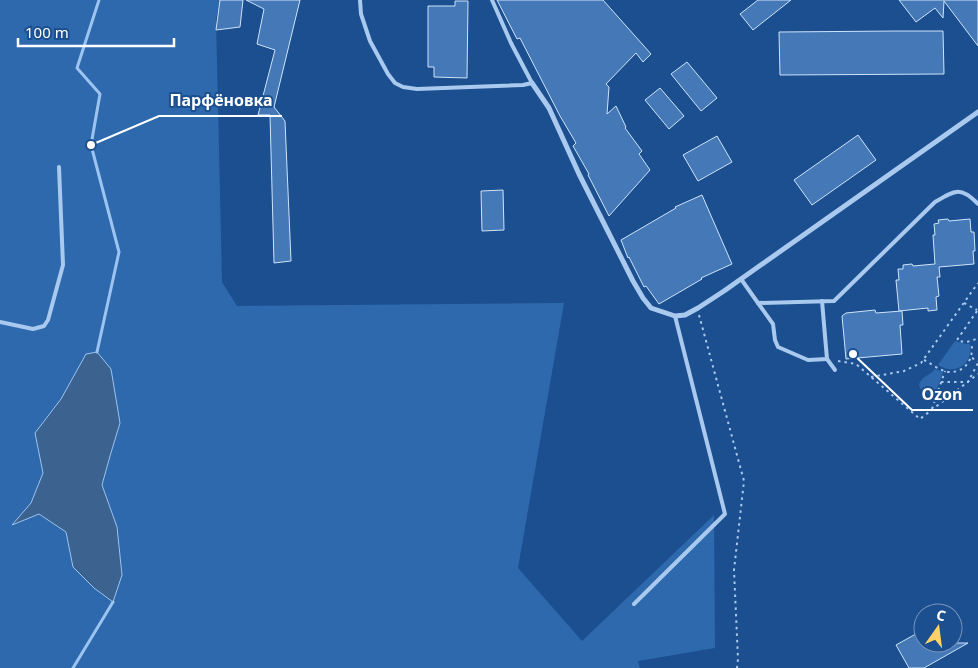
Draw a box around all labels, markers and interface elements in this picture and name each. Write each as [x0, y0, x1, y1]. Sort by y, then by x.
scale bar [18, 15, 174, 47]
text: 100 m [25, 22, 69, 42]
callout: Парфёновка [159, 85, 282, 116]
text: Парфёновка [169, 89, 273, 111]
callout: Ozon [912, 379, 973, 410]
text: Ozon [922, 383, 962, 405]
north arrow [913, 603, 963, 653]
text: С [935, 605, 948, 625]

